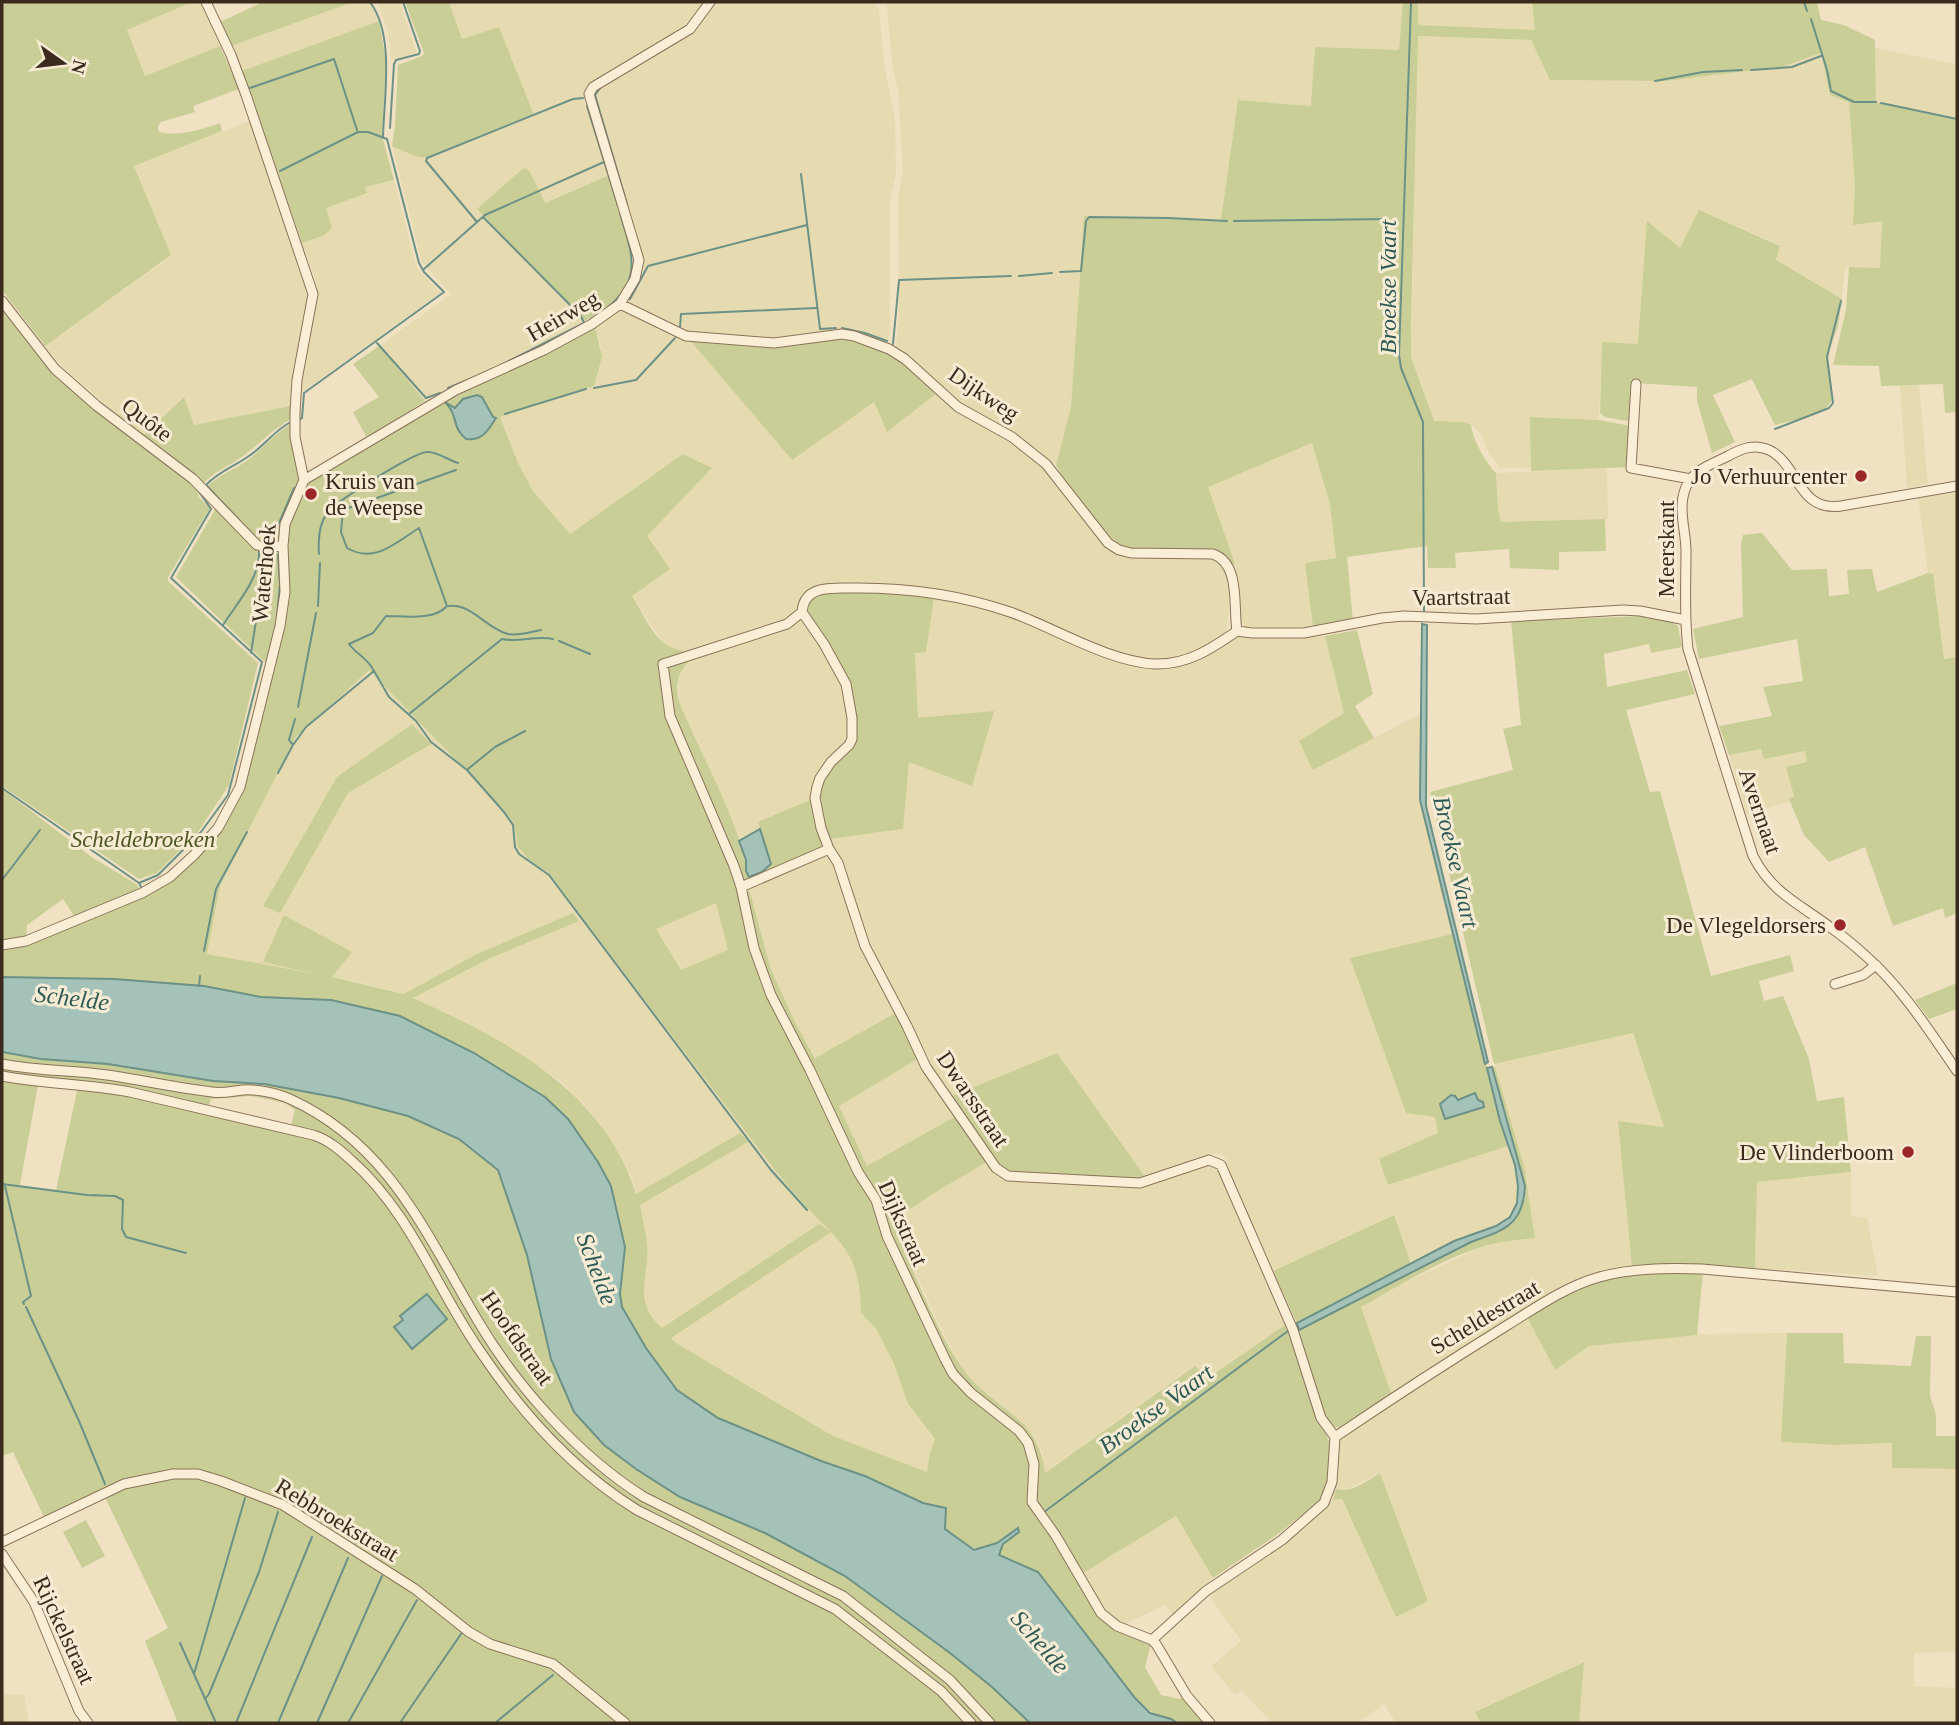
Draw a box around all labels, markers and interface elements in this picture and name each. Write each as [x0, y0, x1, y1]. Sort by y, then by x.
north arrow [28, 28, 98, 98]
text: N [67, 58, 91, 76]
water label: Broekse Vaart [1375, 218, 1401, 354]
street label: Heirweg [522, 285, 604, 347]
street label: Dijkweg [944, 361, 1024, 427]
street label: Quôte [117, 393, 177, 447]
place label: Jo Verhuurcenter [1691, 464, 1847, 489]
marker: Jo Verhuurcenter [1853, 468, 1869, 484]
place label: Kruis van de Weepse [325, 469, 423, 520]
marker: Kruis van de Weepse [303, 486, 319, 502]
street label: Meerskant [1654, 500, 1679, 598]
street label: Waterhoek [247, 522, 281, 623]
street label: Vaartstraat [1412, 584, 1511, 610]
street label: Avermaat [1734, 765, 1786, 858]
water label: Broekse Vaart [1428, 794, 1484, 932]
park label: Scheldebroeken [71, 827, 215, 852]
place label: De Vlegeldorsers [1666, 913, 1826, 938]
marker: De Vlegeldorsers [1832, 917, 1848, 933]
water label: Schelde [33, 981, 111, 1015]
street label: Dwarsstraat [932, 1046, 1014, 1152]
place label: De Vlinderboom [1739, 1140, 1894, 1165]
marker: De Vlinderboom [1900, 1144, 1916, 1160]
street label: Dijkstraat [873, 1176, 933, 1270]
water label: Schelde [571, 1230, 623, 1309]
street label: Scheldestraat [1426, 1274, 1545, 1359]
street label: Hoofdstraat [476, 1286, 559, 1390]
water label: Broekse Vaart [1094, 1358, 1219, 1459]
street label: Rebbroekstraat [271, 1473, 404, 1567]
street label: Rijckelstraat [28, 1572, 100, 1689]
water label: Schelde [1006, 1605, 1075, 1679]

